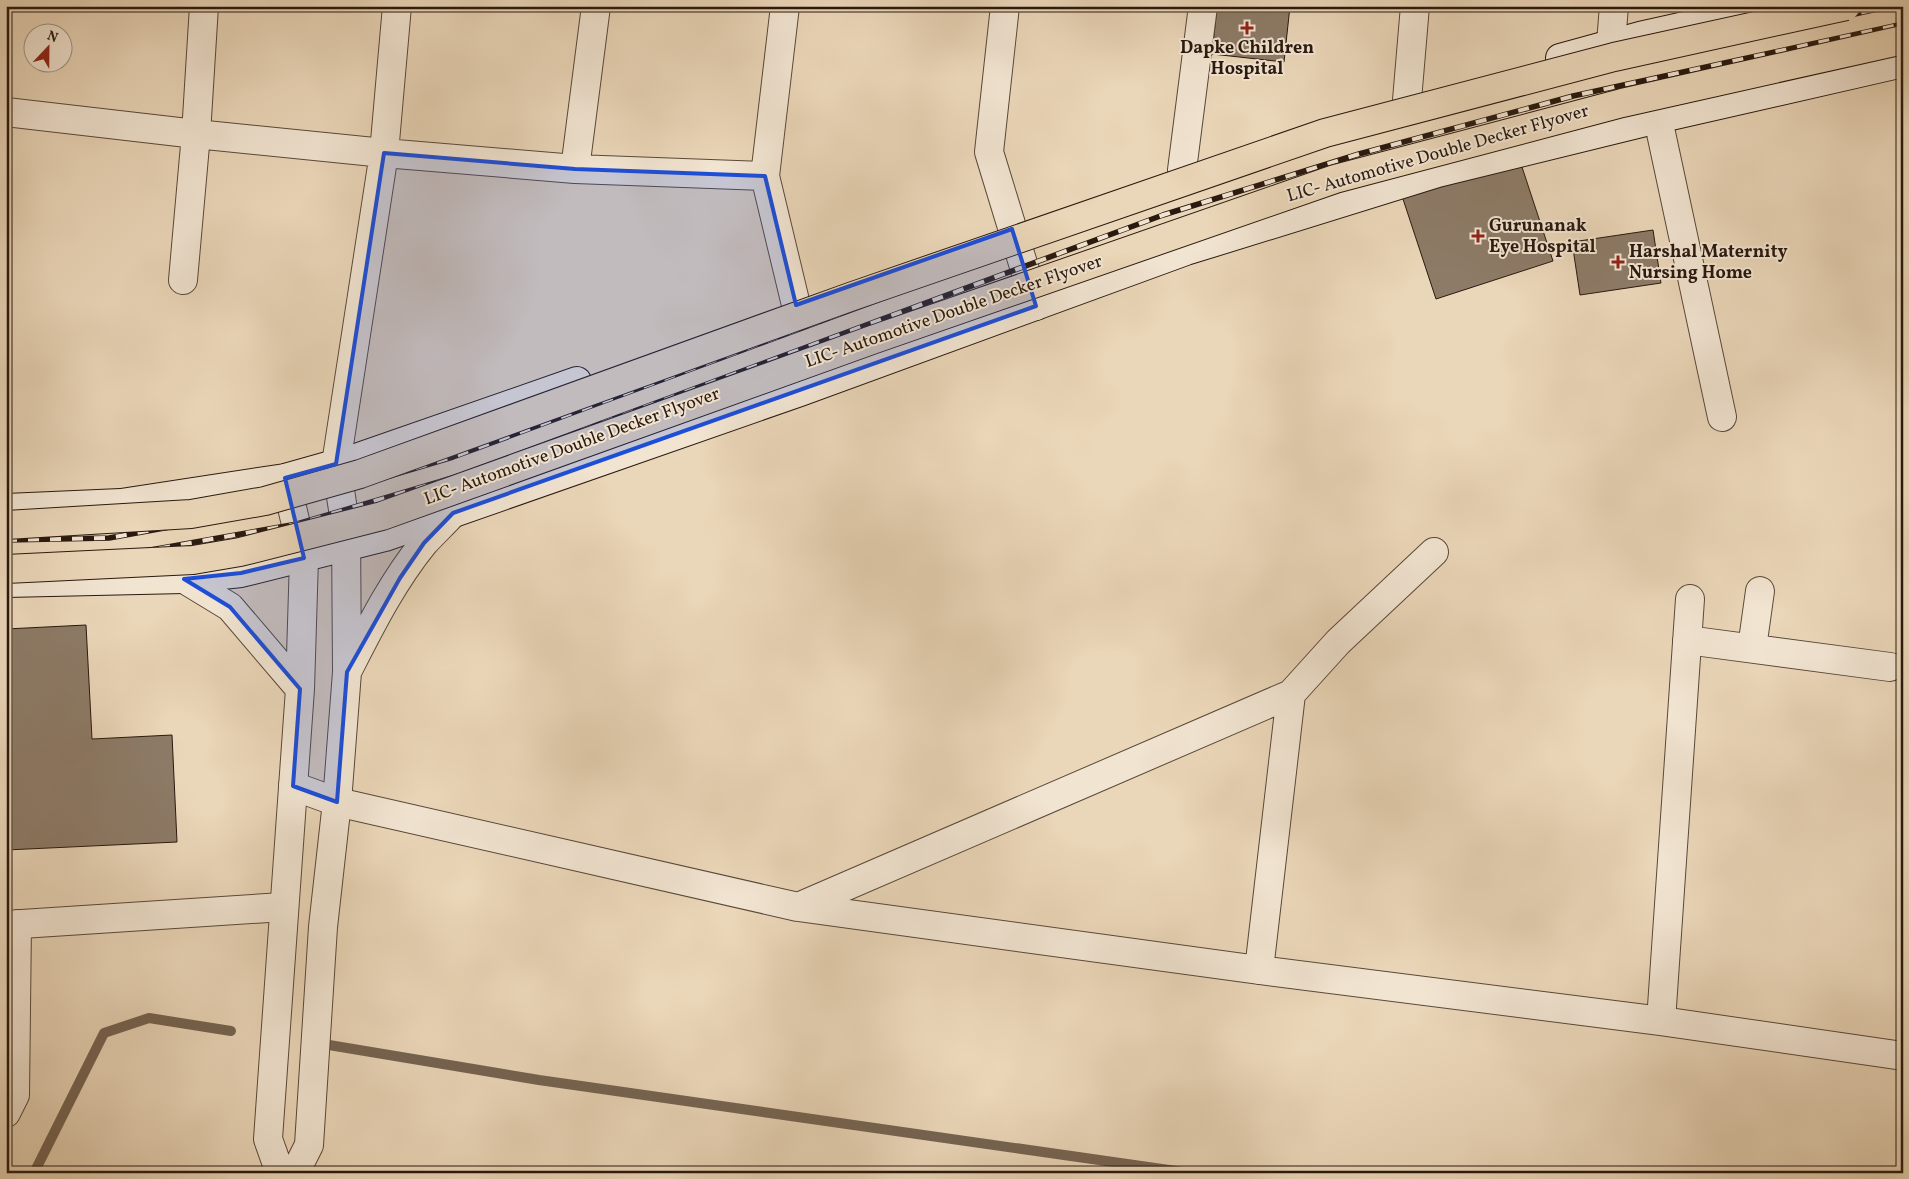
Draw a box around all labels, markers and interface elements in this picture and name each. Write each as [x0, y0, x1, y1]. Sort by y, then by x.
marker: Dapke Children Hospital [1240, 21, 1254, 35]
north arrow [22, 22, 72, 72]
text: N [44, 27, 61, 48]
place label: Dapke Children Hospital [1180, 36, 1314, 82]
street label: LIC- Automotive Double Decker Flyover [1284, 99, 1592, 209]
place label: Gurunanak Eye Hospital [1489, 214, 1596, 260]
marker: Gurunanak Eye Hospital [1471, 229, 1485, 243]
place label: Harshal Maternity Nursing Home [1629, 240, 1788, 286]
street label: LIC- Automotive Double Decker Flyover [802, 249, 1107, 375]
marker: Harshal Maternity Nursing Home [1611, 255, 1625, 269]
street label: LIC- Automotive Double Decker Flyover [421, 382, 724, 512]

